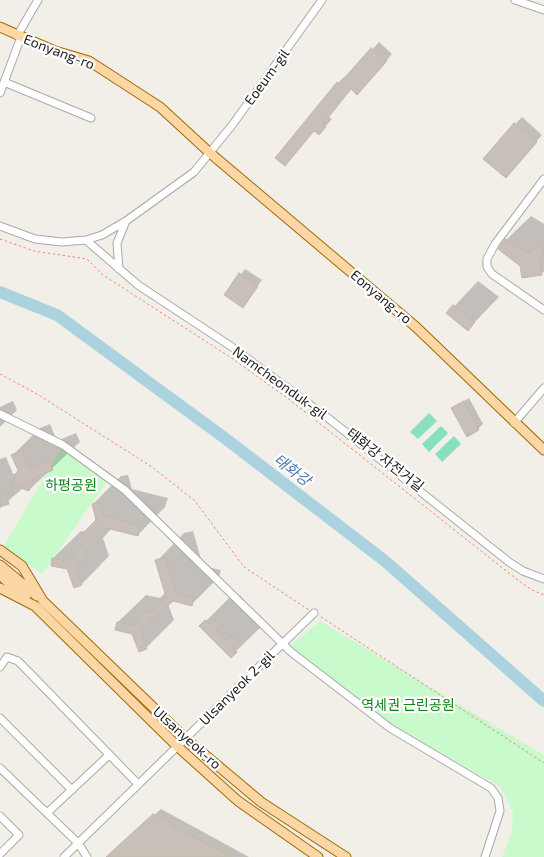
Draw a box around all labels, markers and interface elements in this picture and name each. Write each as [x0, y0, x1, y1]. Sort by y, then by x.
street label: Eonyang-ro [21, 31, 97, 73]
street label: Eoeum-gil [241, 46, 293, 108]
street label: Eonyang-ro [347, 267, 415, 327]
street label: Namcheonduk-gil [229, 343, 331, 423]
street label: 태화강 자전거길 [343, 425, 427, 495]
water label: 태화강 [270, 450, 314, 490]
park label: 하평공원 [45, 477, 97, 493]
street label: Ulsanyeok 2-gil [196, 647, 278, 729]
park label: 역세권 근린공원 [361, 697, 455, 713]
street label: Ulsanyeok-ro [150, 703, 224, 773]

